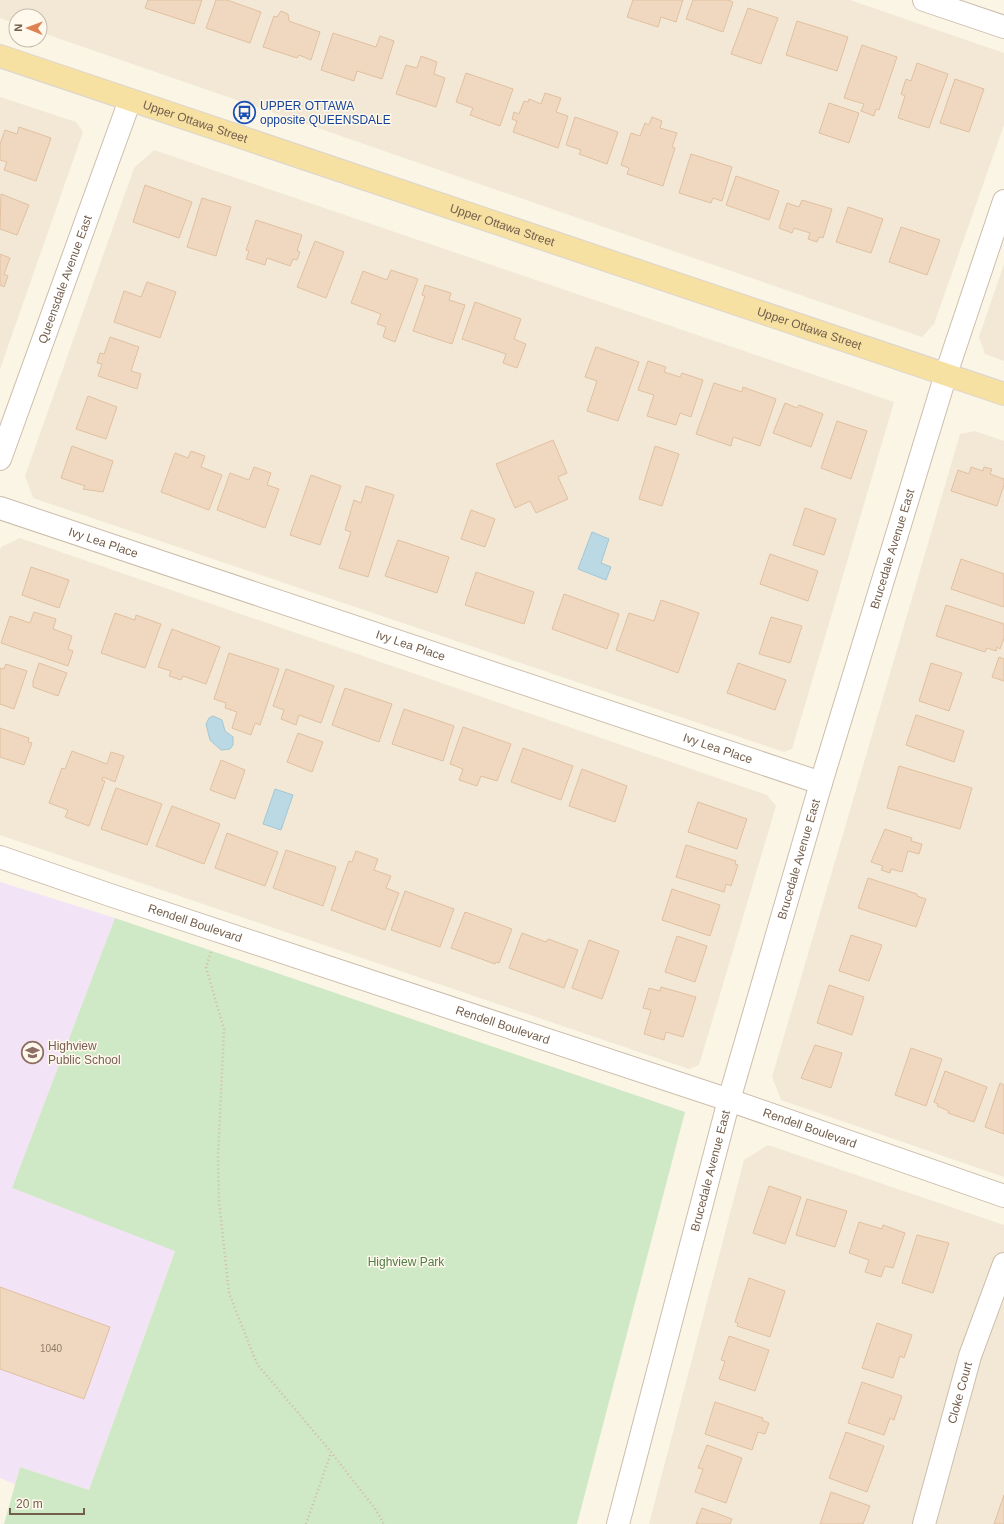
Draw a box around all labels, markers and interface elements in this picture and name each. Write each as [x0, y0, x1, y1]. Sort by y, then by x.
north arrow [8, 8, 48, 48]
text: N [12, 24, 24, 32]
street label: Upper Ottawa Street [141, 98, 250, 146]
place label: UPPER OTTAWA opposite QUEENSDALE [260, 99, 391, 127]
bus stop icon: UPPER OTTAWA opposite QUEENSDALE [232, 100, 258, 126]
street label: Upper Ottawa Street [448, 201, 557, 249]
street label: Queensdale Avenue East [35, 213, 95, 345]
street label: Upper Ottawa Street [755, 304, 864, 353]
street label: Brucedale Avenue East [868, 487, 918, 611]
street label: Ivy Lea Place [67, 525, 140, 561]
street label: Ivy Lea Place [374, 627, 447, 664]
street label: Ivy Lea Place [681, 730, 755, 767]
street label: Brucedale Avenue East [775, 797, 823, 921]
street label: Rendell Boulevard [146, 901, 244, 945]
street label: Rendell Boulevard [454, 1003, 551, 1047]
place label: Highview Public School [48, 1039, 121, 1067]
school or university icon: Highview Public School [19, 1040, 45, 1066]
street label: Rendell Boulevard [761, 1105, 858, 1151]
street label: Brucedale Avenue East [688, 1108, 733, 1233]
park label: Highview Park [368, 1255, 445, 1269]
house number: 1040 [40, 1343, 63, 1354]
street label: Cloke Court [945, 1360, 975, 1425]
scale bar [10, 1490, 84, 1516]
text: 20 m [16, 1497, 43, 1511]

